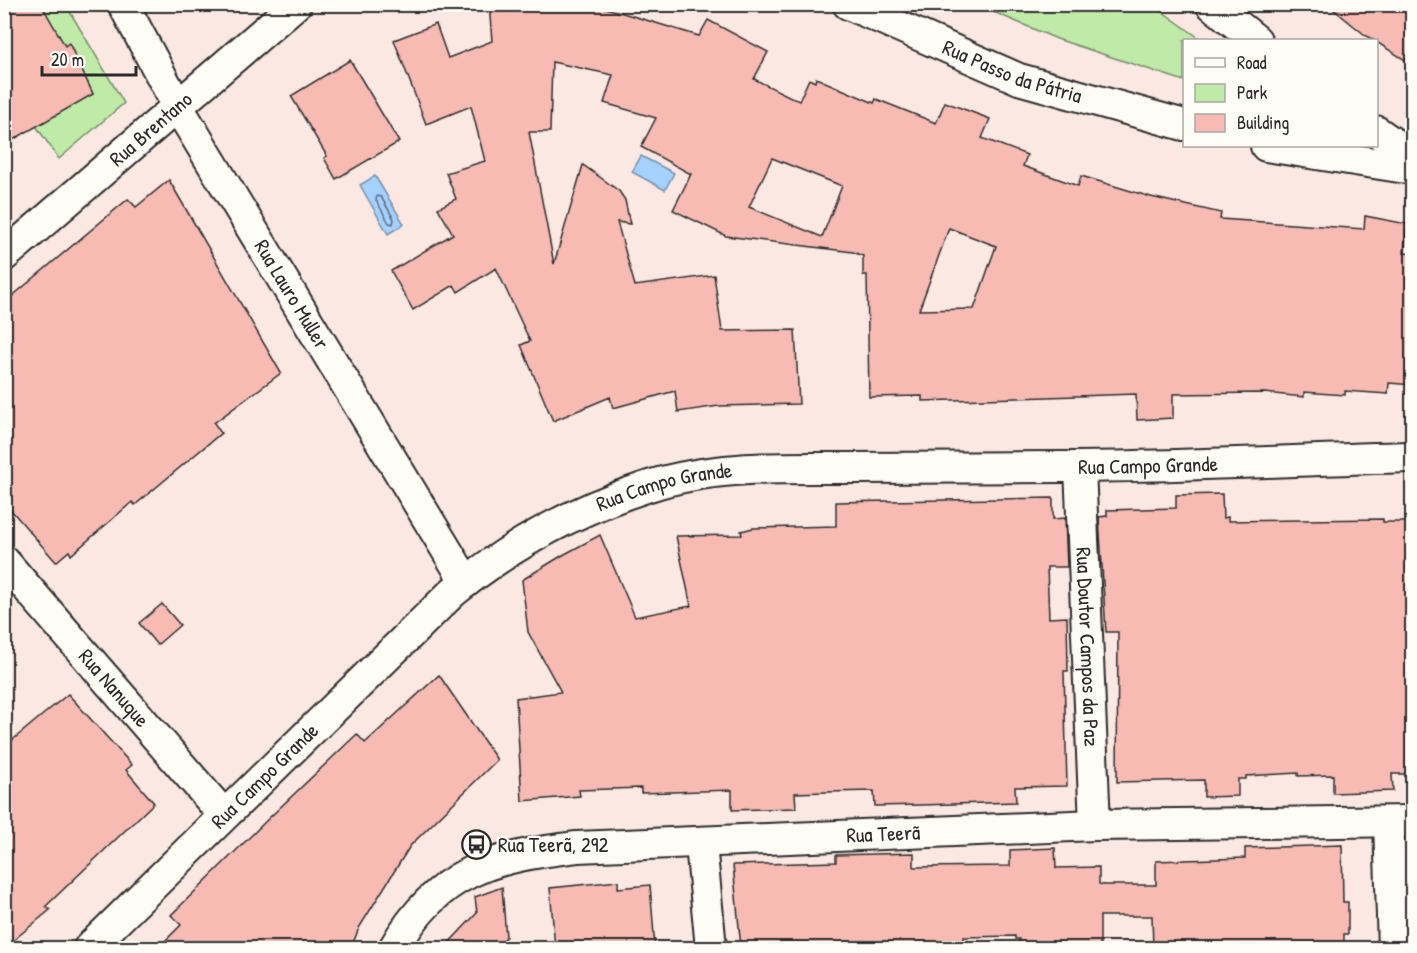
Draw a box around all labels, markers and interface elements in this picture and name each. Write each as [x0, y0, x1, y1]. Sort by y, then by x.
street label: Rua Passo da Pátria [938, 32, 1085, 110]
scale bar [42, 39, 136, 77]
legend [1183, 39, 1378, 147]
text: 20 m [51, 47, 84, 72]
text: Road [1237, 50, 1267, 75]
text: Park [1237, 80, 1268, 105]
street label: Rua Brentano [103, 85, 198, 173]
text: Building [1237, 110, 1289, 135]
street label: Rua Lauro Muller [248, 234, 336, 354]
street label: Rua Campo Grande [1078, 449, 1218, 481]
street label: Rua Campo Grande [592, 455, 733, 518]
street label: Rua Doutor Campos da Paz [1069, 547, 1107, 747]
street label: Rua Nanuque [72, 642, 156, 733]
street label: Rua Campo Grande [204, 716, 325, 835]
street label: Rua Teerã [846, 817, 921, 850]
bus stop icon: Rua Teerã, 292 [461, 829, 493, 861]
place label: Rua Teerã, 292 [498, 830, 608, 859]

